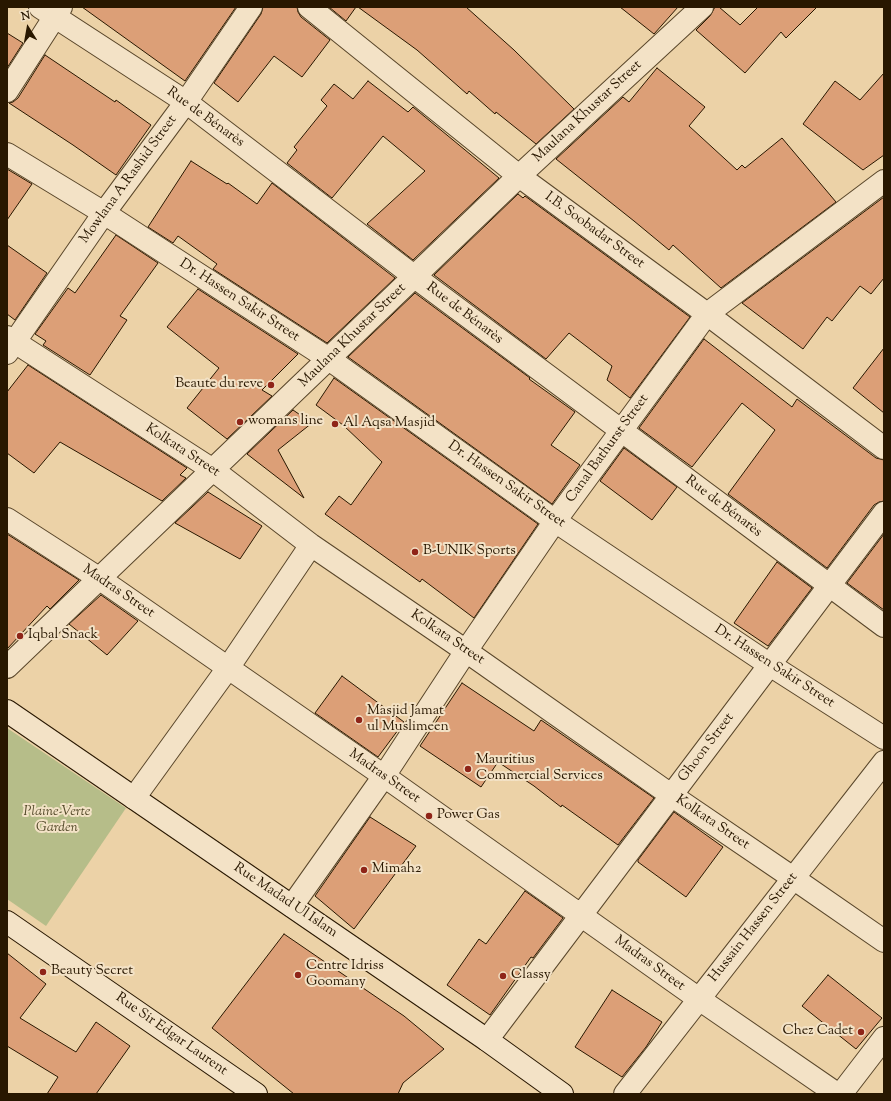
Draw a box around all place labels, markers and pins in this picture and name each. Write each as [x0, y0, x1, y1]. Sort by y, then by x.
place label: Beaute du reve [175, 377, 263, 393]
marker: Beaute du reve [266, 380, 276, 390]
place label: womans line [248, 414, 323, 430]
place label: Al Aqsa Masjid [343, 416, 435, 432]
marker: womans line [235, 417, 245, 427]
marker: Al Aqsa Masjid [330, 419, 340, 429]
place label: B-UNIK Sports [423, 544, 516, 560]
marker: B-UNIK Sports [410, 547, 420, 557]
place label: Iqbal Snack [28, 628, 98, 644]
marker: Iqbal Snack [15, 631, 25, 641]
place label: Masjid Jamat ul Muslimeen [367, 704, 449, 736]
marker: Masjid Jamat ul Muslimeen [354, 715, 364, 725]
place label: Mauritius Commercial Services [476, 753, 603, 786]
marker: Mauritius Commercial Services [463, 764, 473, 774]
place label: Power Gas [437, 808, 500, 824]
marker: Power Gas [424, 811, 434, 821]
place label: Mimah2 [372, 862, 422, 878]
marker: Mimah2 [359, 865, 369, 875]
place label: Centre Idriss Goomany [306, 959, 384, 992]
place label: Beauty Secret [51, 964, 133, 980]
marker: Beauty Secret [38, 967, 48, 977]
place label: Classy [511, 968, 551, 984]
marker: Centre Idriss Goomany [293, 970, 303, 980]
marker: Classy [498, 971, 508, 981]
place label: Chez Cadet [782, 1024, 853, 1040]
marker: Chez Cadet [856, 1027, 866, 1037]

